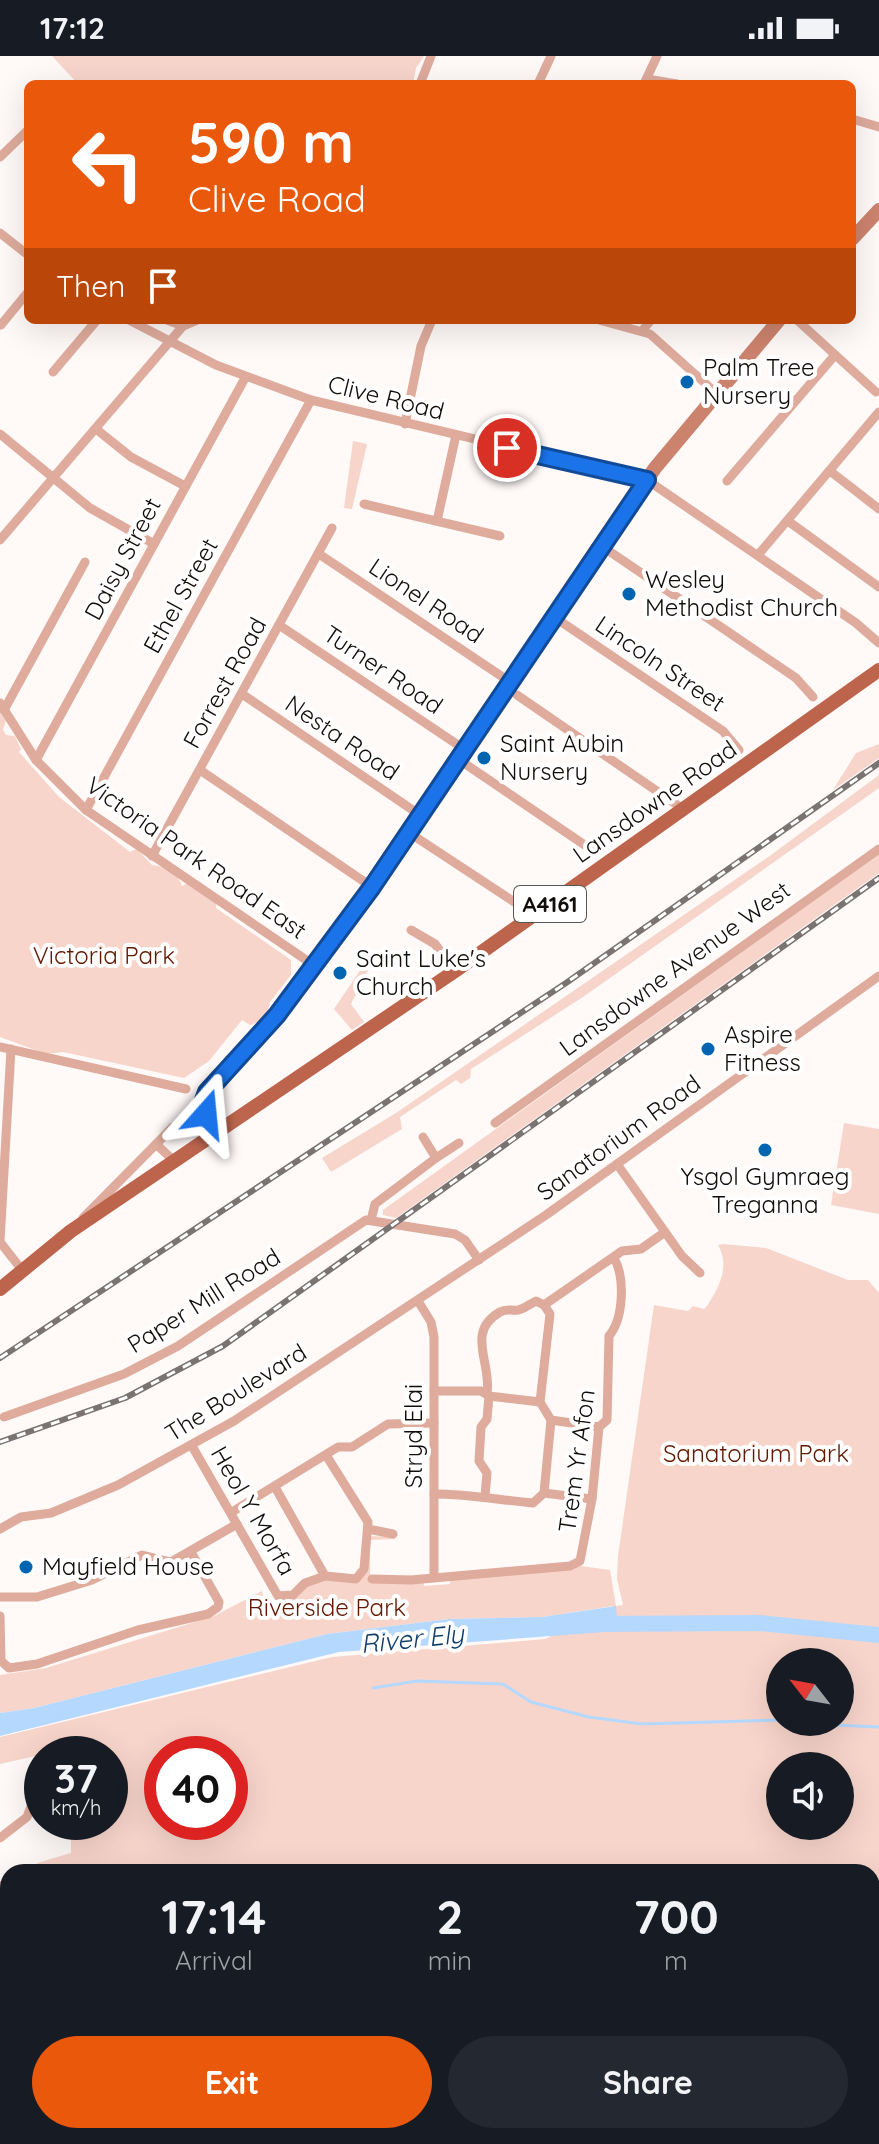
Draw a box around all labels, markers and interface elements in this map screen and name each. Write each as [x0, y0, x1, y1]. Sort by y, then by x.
text: 17:12 [40, 9, 105, 47]
text: 590 m [188, 107, 354, 177]
icon: left [56, 112, 160, 216]
text: Clive Road [188, 176, 366, 221]
icon: arrive [141, 264, 185, 308]
text: Then [56, 267, 125, 305]
place label: Palm Tree Nursery [703, 352, 815, 410]
street label: Clive Road [325, 368, 447, 426]
marker: Palm Tree Nursery [678, 373, 696, 391]
pin [473, 414, 541, 482]
icon: arrive [485, 426, 529, 470]
street label: Daisy Street [77, 492, 167, 625]
street label: Ethel Street [136, 533, 224, 658]
street label: Lionel Road [364, 551, 489, 649]
place label: Wesley Methodist Church [645, 564, 838, 622]
marker: Wesley Methodist Church [620, 585, 638, 603]
street label: Lincoln Street [590, 609, 731, 718]
street label: Forrest Road [176, 612, 272, 753]
street label: Turner Road [318, 618, 449, 720]
street label: Nesta Road [280, 688, 405, 786]
place label: Saint Aubin Nursery [500, 728, 624, 786]
street label: Lansdowne Road [567, 734, 742, 869]
marker: Saint Aubin Nursery [475, 749, 493, 767]
street label: Victoria Park Road East [80, 770, 313, 945]
street label: Lansdowne Avenue West [553, 874, 796, 1062]
road number: A4161 [514, 886, 586, 922]
park label: Victoria Park [33, 940, 175, 970]
place label: Saint Luke's Church [356, 943, 486, 1001]
marker: Saint Luke's Church [331, 964, 349, 982]
place label: Aspire Fitness [724, 1019, 801, 1077]
marker: Aspire Fitness [699, 1040, 717, 1058]
street label: Sanatorium Road [531, 1068, 706, 1207]
position arrow [164, 1072, 248, 1156]
marker: Ysgol Gymraeg Treganna [756, 1141, 774, 1159]
place label: Ysgol Gymraeg Treganna [681, 1161, 849, 1219]
street label: Paper Mill Road [121, 1241, 286, 1359]
street label: The Boulevard [159, 1337, 312, 1448]
street label: Stryd Elai [398, 1384, 428, 1488]
street label: Trem Yr Afon [551, 1387, 601, 1534]
park label: Sanatorium Park [663, 1438, 849, 1468]
street label: Heol Y Morfa [205, 1441, 303, 1580]
place label: Mayfield House [42, 1551, 214, 1581]
marker: Mayfield House [17, 1558, 35, 1576]
park label: Riverside Park [248, 1592, 406, 1622]
water label: River Ely [359, 1617, 466, 1660]
north arrow [766, 1648, 854, 1736]
map controls [766, 1648, 854, 1840]
speed limit sign: 40 [144, 1736, 248, 1840]
button: sound [766, 1752, 854, 1840]
text: 37 [54, 1753, 98, 1803]
text: km/h [51, 1795, 101, 1820]
text: 17:14 [161, 1886, 266, 1946]
text: 2 [436, 1886, 464, 1946]
text: 700 [633, 1886, 719, 1946]
text: Arrival [175, 1944, 253, 1977]
text: min [428, 1944, 472, 1977]
text: m [664, 1944, 688, 1977]
button: Exit [32, 2036, 432, 2128]
button: Share [448, 2036, 848, 2128]

